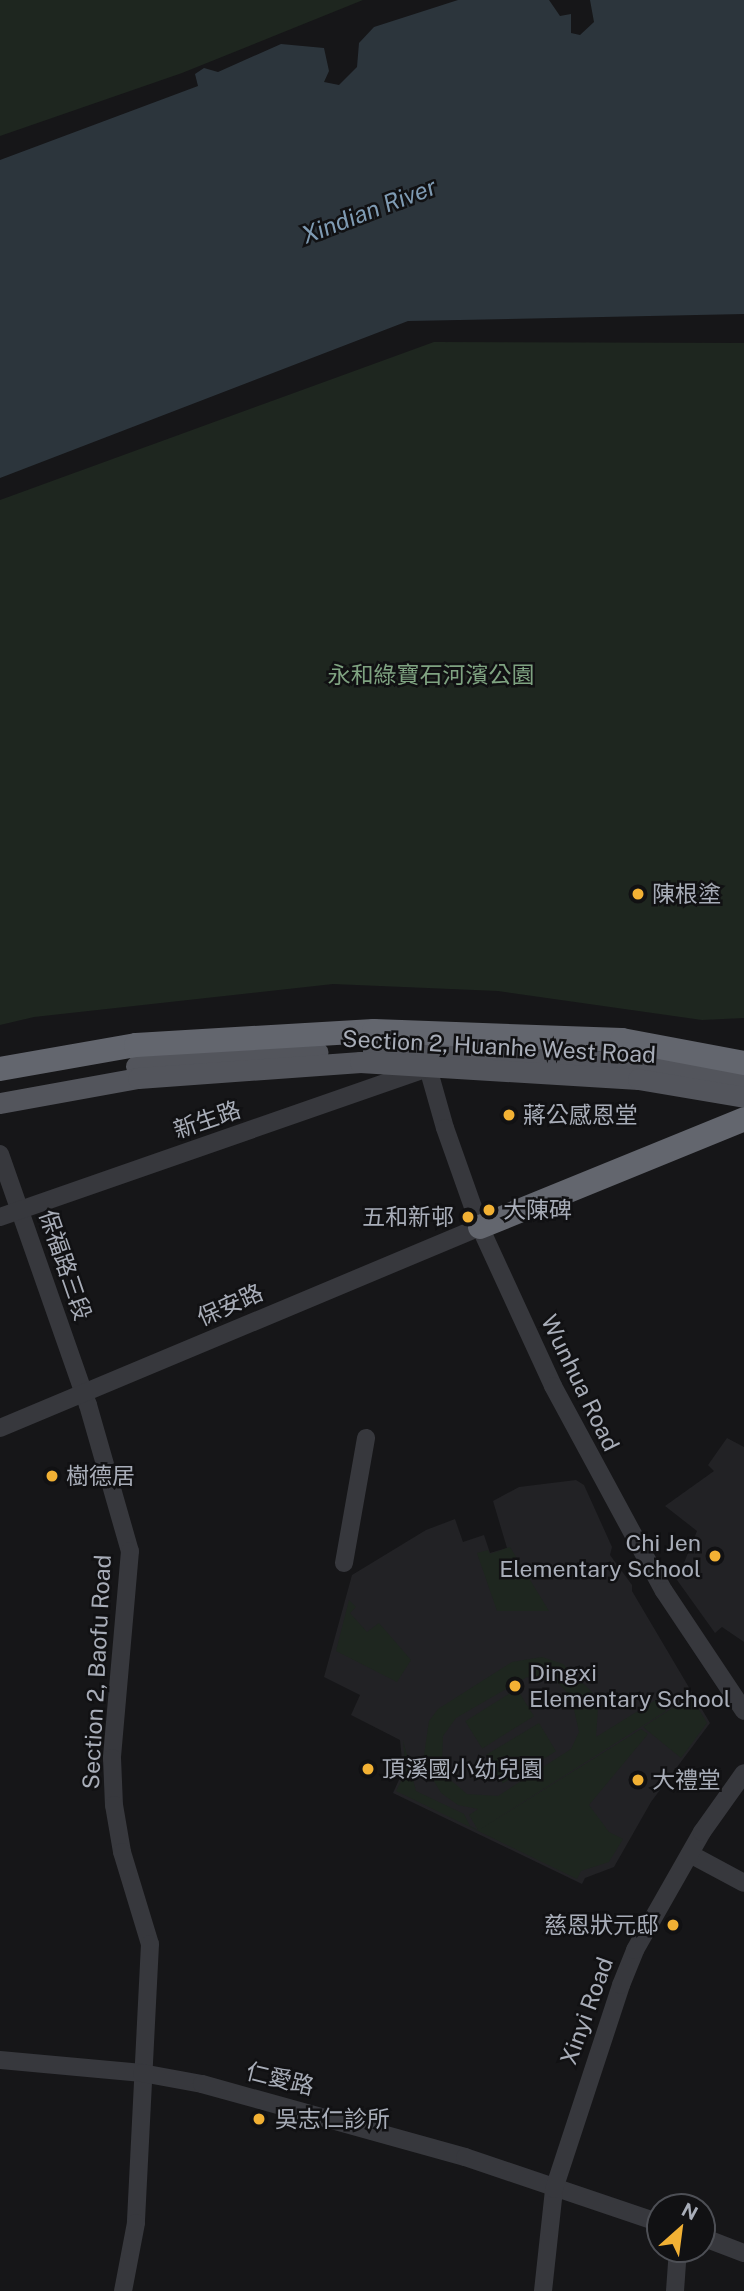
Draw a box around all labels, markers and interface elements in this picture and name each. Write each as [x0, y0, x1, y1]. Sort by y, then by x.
water label: Xindian River [298, 172, 440, 250]
park label: 永和綠寶石河濱公園 [328, 661, 534, 689]
place label: 陳根塗 [652, 880, 721, 908]
marker: 陳根塗 [630, 886, 646, 902]
street label: Section 2, Huanhe West Road [341, 1025, 657, 1069]
street label: 新生路 [170, 1096, 244, 1144]
place label: 蔣公感恩堂 [523, 1101, 638, 1129]
marker: 蔣公感恩堂 [501, 1107, 517, 1123]
place label: 大陳碑 [503, 1196, 572, 1224]
marker: 大陳碑 [481, 1202, 497, 1218]
place label: 五和新邨 [362, 1203, 454, 1231]
street label: 保福路三段 [33, 1206, 97, 1324]
marker: 五和新邨 [460, 1209, 476, 1225]
street label: 保安路 [193, 1278, 267, 1332]
street label: Wunhua Road [535, 1310, 625, 1456]
place label: 樹德居 [66, 1462, 135, 1490]
marker: 樹德居 [44, 1468, 60, 1484]
place label: Chi Jen Elementary School [499, 1529, 701, 1583]
marker: Chi Jen Elementary School [707, 1548, 723, 1564]
street label: Section 2, Baofu Road [77, 1554, 117, 1790]
place label: Dingxi Elementary School [529, 1659, 731, 1713]
marker: Dingxi Elementary School [507, 1678, 523, 1694]
place label: 頂溪國小幼兒園 [382, 1755, 543, 1783]
marker: 頂溪國小幼兒園 [360, 1761, 376, 1777]
place label: 大禮堂 [652, 1766, 721, 1794]
marker: 大禮堂 [630, 1772, 646, 1788]
place label: 慈恩狀元邸 [544, 1911, 659, 1939]
marker: 慈恩狀元邸 [665, 1917, 681, 1933]
street label: Xinyi Road [555, 1953, 619, 2069]
street label: 仁愛路 [243, 2057, 317, 2101]
place label: 吳志仁診所 [275, 2105, 390, 2133]
marker: 吳志仁診所 [249, 2109, 269, 2129]
north arrow [646, 2193, 716, 2263]
text: N [678, 2198, 702, 2224]

